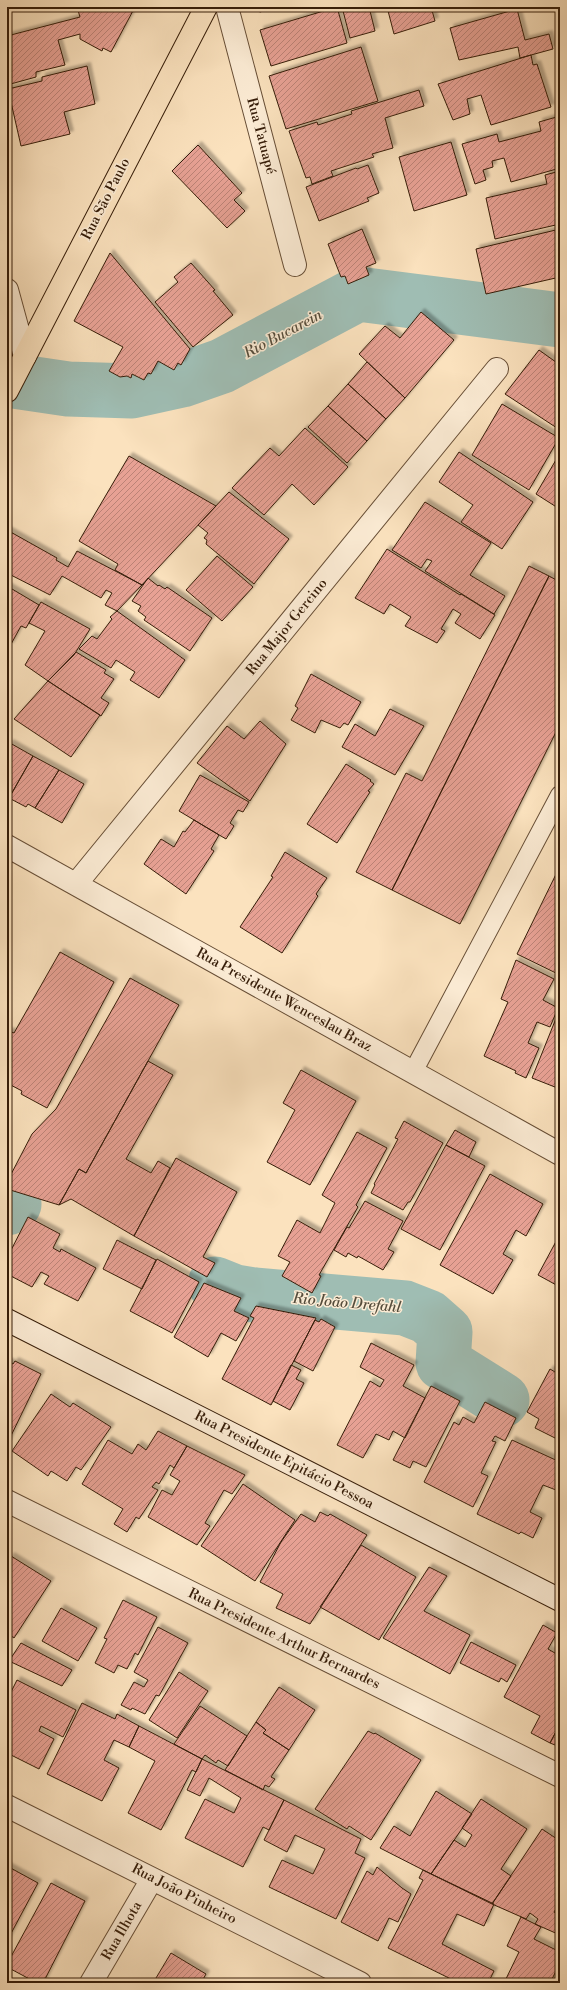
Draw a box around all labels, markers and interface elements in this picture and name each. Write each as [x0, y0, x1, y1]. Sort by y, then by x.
street label: Rua Tatuapé [242, 96, 280, 176]
street label: Rua São Paulo [78, 155, 134, 243]
water label: Rio Bucarein [240, 305, 326, 363]
street label: Rua Major Gercino [242, 575, 332, 679]
street label: Rua Presidente Wenceslau Braz [193, 944, 375, 1056]
water label: Rio João Drefahl [291, 1289, 402, 1317]
street label: Rua Presidente Epitácio Pessoa [191, 1407, 378, 1514]
street label: Rua Presidente Arthur Bernardes [185, 1585, 383, 1693]
street label: Rua João Pinheiro [128, 1860, 240, 1928]
street label: Rua Ilhota [98, 1897, 147, 1964]

